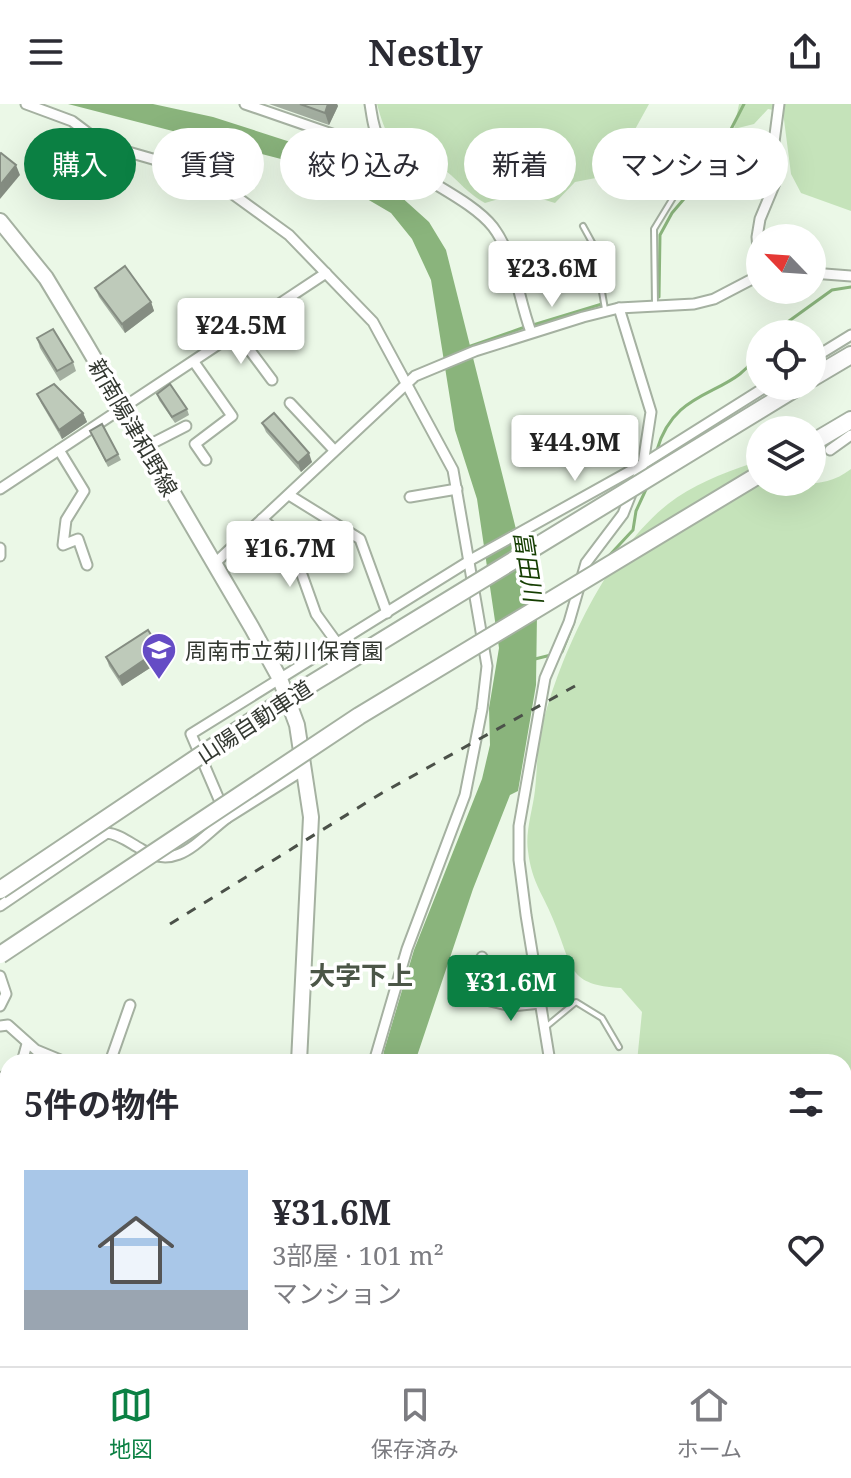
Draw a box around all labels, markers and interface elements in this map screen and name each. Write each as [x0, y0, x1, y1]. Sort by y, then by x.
text: Nestly [368, 28, 483, 77]
icon: menu [24, 30, 68, 74]
icon: share [783, 30, 827, 74]
chip: 購入 [24, 128, 136, 200]
chip: 賃貸 [152, 128, 264, 200]
chip: 絞り込み [280, 128, 448, 200]
chip: 新着 [464, 128, 576, 200]
chip: マンション [592, 128, 788, 200]
north arrow [746, 224, 826, 304]
map controls [746, 224, 826, 496]
pin: ¥23.6M [487, 241, 617, 309]
text: ¥23.6M [506, 249, 598, 285]
pin: ¥24.5M [176, 298, 306, 366]
text: ¥24.5M [195, 306, 287, 342]
button: locate [746, 320, 826, 400]
street label: 新南陽津和野線 [83, 353, 185, 501]
pin: ¥44.9M [510, 415, 640, 483]
button: layers [746, 416, 826, 496]
text: ¥44.9M [529, 423, 621, 459]
pin: ¥16.7M [225, 521, 355, 589]
water label: 富田川 [507, 528, 551, 607]
text: ¥16.7M [244, 529, 336, 565]
school or university icon: 周南市立菊川保育園 [140, 631, 178, 681]
place label: 周南市立菊川保育園 [185, 635, 383, 665]
street label: 山陽自動車道 [190, 672, 318, 770]
pin: ¥31.6M [446, 955, 576, 1023]
district label: 大字下上 [309, 957, 413, 993]
text: ¥31.6M [465, 963, 557, 999]
icon: filters [784, 1080, 828, 1124]
text: 5件の物件 [24, 1081, 179, 1127]
text: ¥31.6M [272, 1189, 391, 1235]
icon: home [88, 1202, 184, 1298]
icon: heart [784, 1228, 828, 1272]
text: 3部屋 · 101 m² [272, 1237, 444, 1273]
text: マンション [272, 1275, 402, 1311]
tab: 地図 [109, 1383, 153, 1463]
tab: 保存済み [371, 1383, 459, 1463]
tab: ホーム [677, 1383, 742, 1463]

